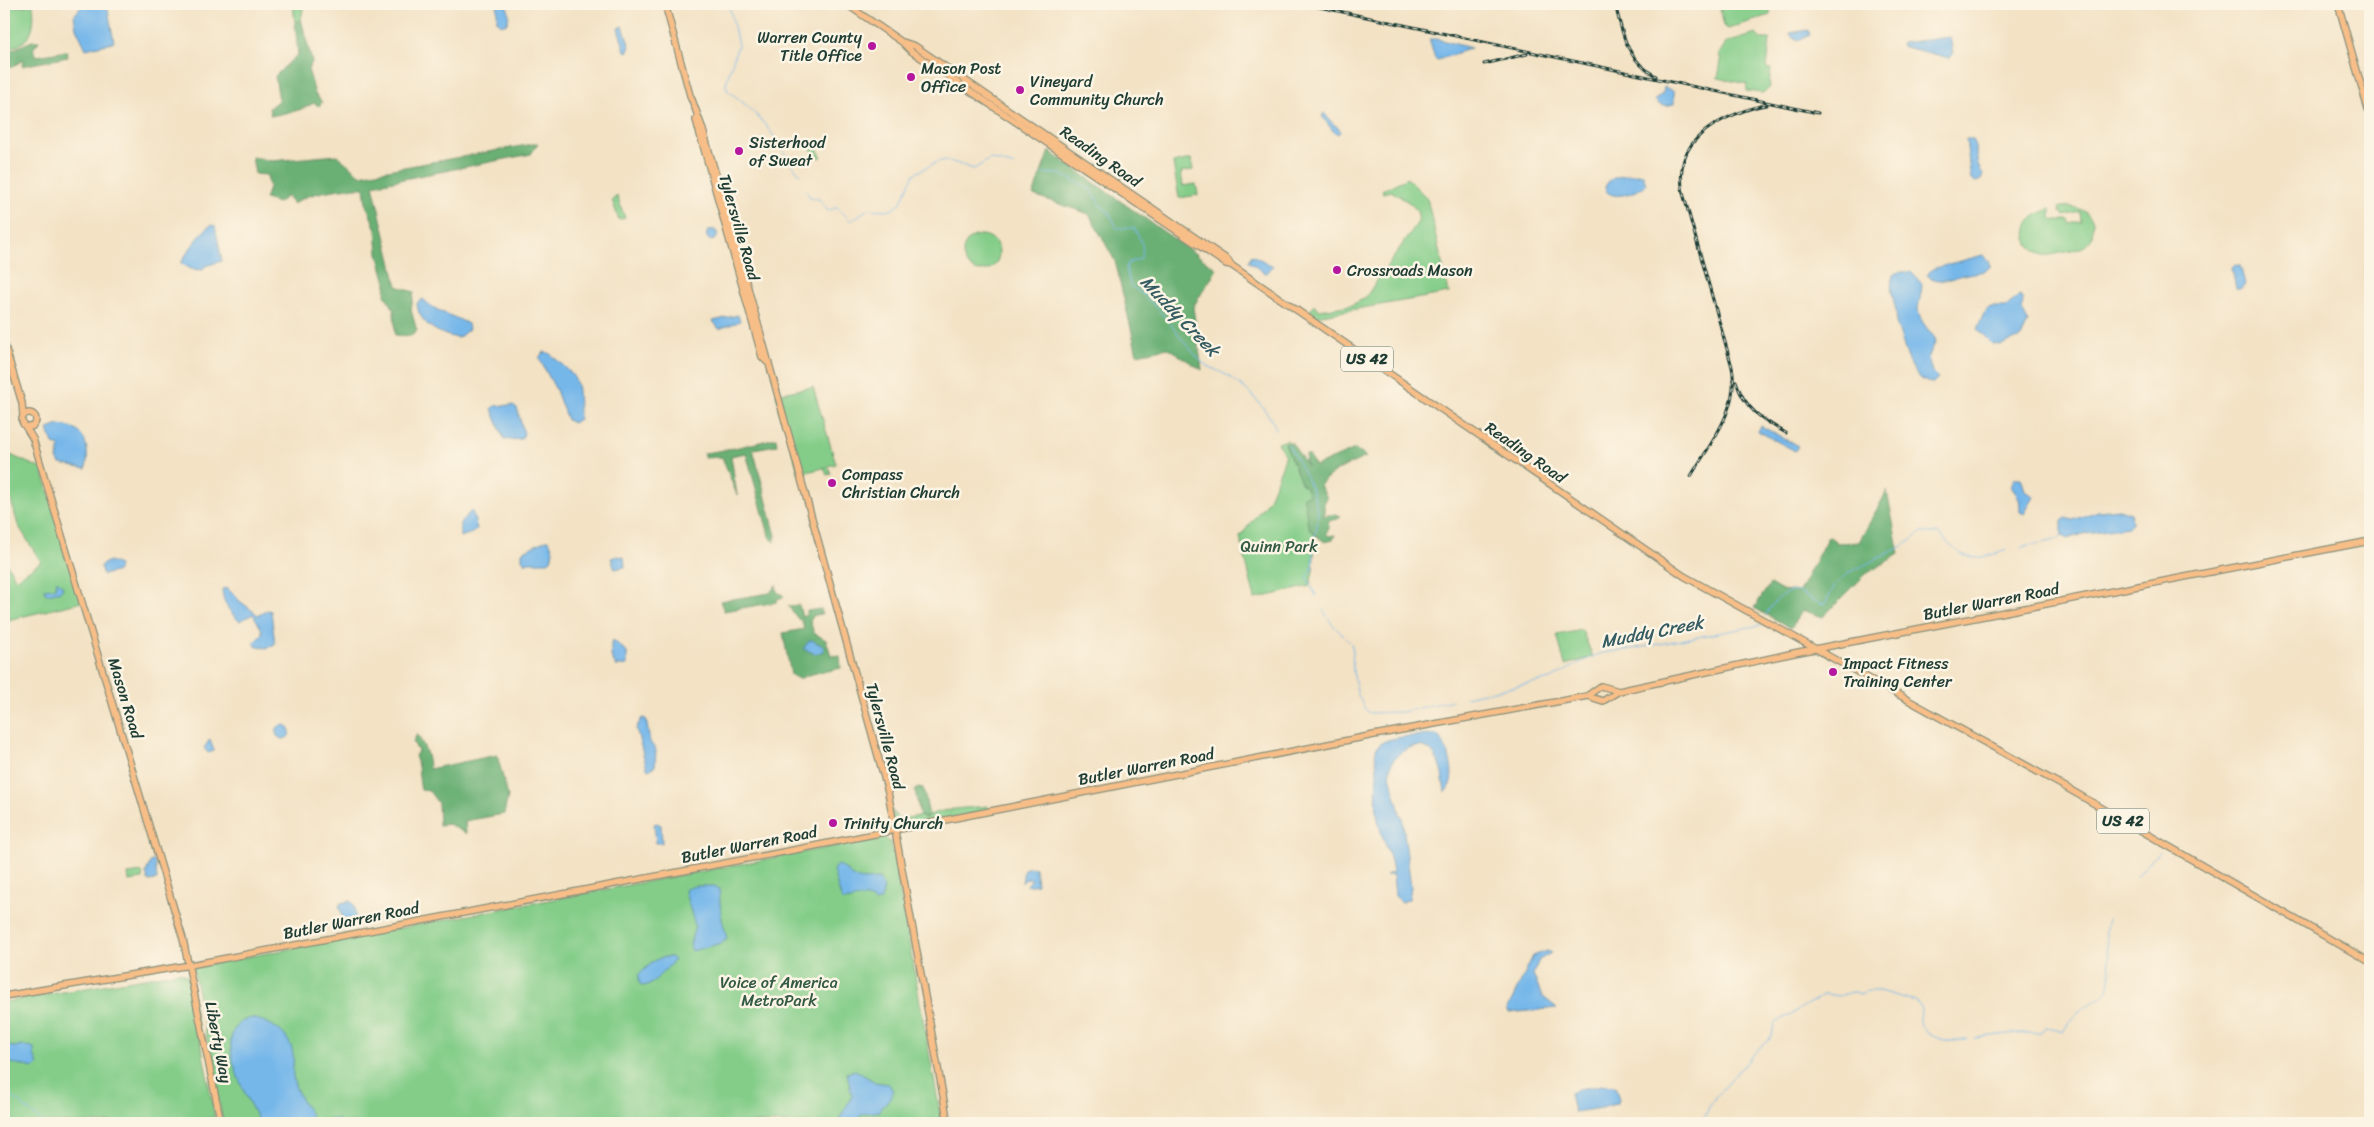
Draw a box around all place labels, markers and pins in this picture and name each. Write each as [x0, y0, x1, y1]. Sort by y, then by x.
place label: Warren County Title Office [757, 23, 863, 70]
marker: Warren County Title Office [866, 40, 878, 52]
place label: Mason Post Office [921, 54, 1001, 101]
place label: Vineyard Community Church [1030, 67, 1164, 114]
marker: Mason Post Office [905, 71, 917, 83]
marker: Vineyard Community Church [1014, 84, 1026, 96]
place label: Sisterhood of Sweat [749, 128, 827, 175]
marker: Sisterhood of Sweat [733, 145, 745, 157]
place label: Crossroads Mason [1347, 256, 1473, 285]
marker: Crossroads Mason [1331, 264, 1343, 276]
place label: Compass Christian Church [842, 460, 960, 507]
marker: Compass Christian Church [826, 477, 838, 489]
place label: Impact Fitness Training Center [1842, 649, 1953, 696]
marker: Impact Fitness Training Center [1827, 666, 1839, 678]
place label: Trinity Church [843, 809, 943, 838]
marker: Trinity Church [827, 817, 839, 829]

